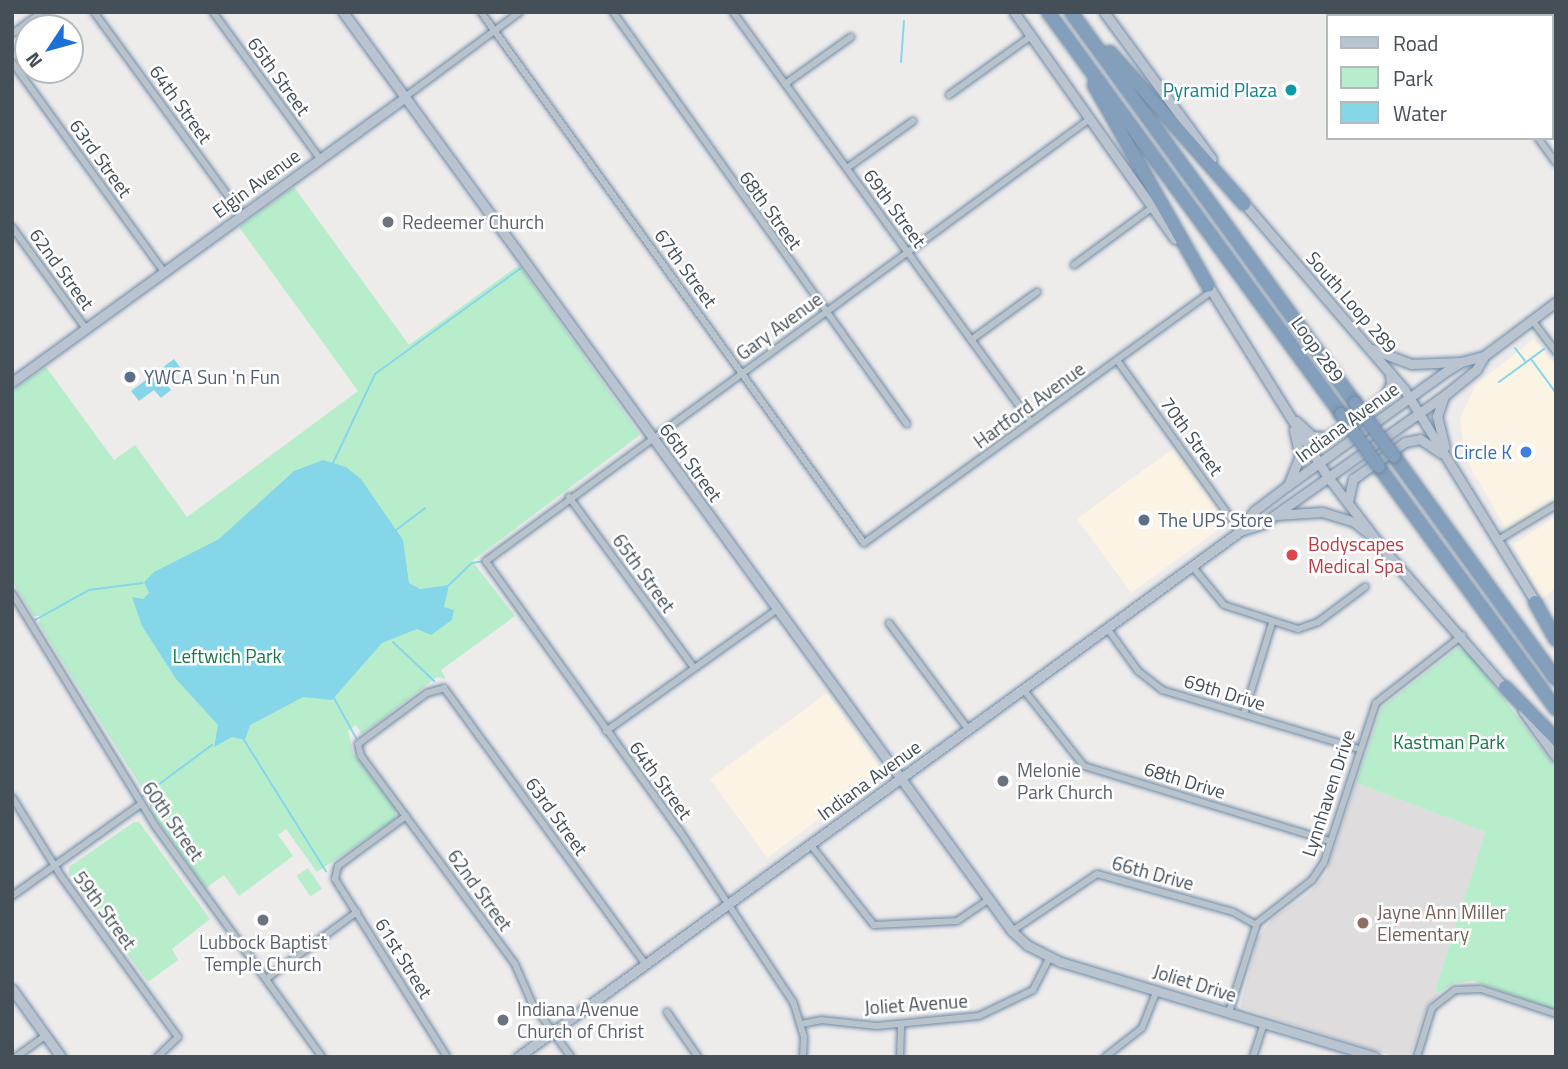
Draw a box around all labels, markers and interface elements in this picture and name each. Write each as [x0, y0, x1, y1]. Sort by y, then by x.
north arrow [14, 14, 84, 84]
legend [1326, 14, 1554, 140]
text: Road [1393, 27, 1438, 59]
street label: 65th Street [243, 32, 315, 120]
text: N [18, 47, 49, 74]
street label: 64th Street [145, 60, 217, 148]
text: Park [1393, 62, 1433, 94]
place label: Pyramid Plaza [1163, 79, 1277, 101]
marker: Pyramid Plaza [1283, 82, 1299, 98]
text: Water [1393, 97, 1447, 129]
street label: 63rd Street [65, 115, 137, 201]
street label: Elgin Avenue [208, 144, 304, 222]
street label: 69th Street [859, 164, 931, 252]
street label: 68th Street [735, 166, 807, 254]
place label: Redeemer Church [402, 211, 544, 233]
marker: Redeemer Church [380, 214, 396, 230]
street label: 62nd Street [25, 224, 99, 314]
street label: 67th Street [650, 224, 722, 312]
street label: South Loop 289 [1302, 247, 1402, 357]
street label: Gary Avenue [732, 287, 826, 365]
street label: Loop 289 [1287, 312, 1349, 386]
street label: Hartford Avenue [969, 357, 1089, 453]
place label: YWCA Sun 'n Fun [144, 366, 280, 388]
marker: YWCA Sun 'n Fun [122, 369, 138, 385]
street label: Indiana Avenue [1291, 377, 1403, 467]
street label: 70th Street [1156, 392, 1228, 480]
street label: 66th Street [655, 418, 727, 506]
place label: Circle K [1454, 441, 1512, 463]
marker: Circle K [1518, 444, 1534, 460]
place label: The UPS Store [1158, 509, 1273, 531]
marker: The UPS Store [1136, 512, 1152, 528]
street label: 65th Street [608, 529, 680, 617]
place label: Bodyscapes Medical Spa [1308, 533, 1404, 577]
marker: Bodyscapes Medical Spa [1282, 545, 1302, 565]
park label: Leftwich Park [172, 645, 282, 667]
street label: 69th Drive [1182, 669, 1268, 715]
street label: Lynnhaven Drive [1297, 727, 1359, 859]
park label: Kastman Park [1393, 731, 1505, 753]
street label: Indiana Avenue [813, 735, 925, 825]
street label: 64th Street [625, 736, 697, 824]
street label: 68th Drive [1142, 757, 1228, 803]
place label: Melonie Park Church [1017, 759, 1113, 803]
street label: 63rd Street [521, 773, 593, 859]
marker: Melonie Park Church [995, 773, 1011, 789]
street label: 60th Street [137, 777, 209, 865]
street label: 62nd Street [443, 845, 517, 935]
street label: 66th Drive [1110, 851, 1196, 895]
street label: 59th Street [69, 866, 141, 954]
place label: Jayne Ann Miller Elementary [1377, 901, 1506, 945]
marker: Lubbock Baptist Temple Church [255, 912, 271, 928]
street label: 61st Street [371, 914, 437, 1002]
marker: Jayne Ann Miller Elementary [1355, 915, 1371, 931]
place label: Lubbock Baptist Temple Church [199, 931, 327, 975]
street label: Joliet Drive [1151, 960, 1239, 1006]
street label: Joliet Avenue [863, 989, 969, 1019]
place label: Indiana Avenue Church of Christ [517, 998, 644, 1042]
marker: Indiana Avenue Church of Christ [495, 1012, 511, 1028]

